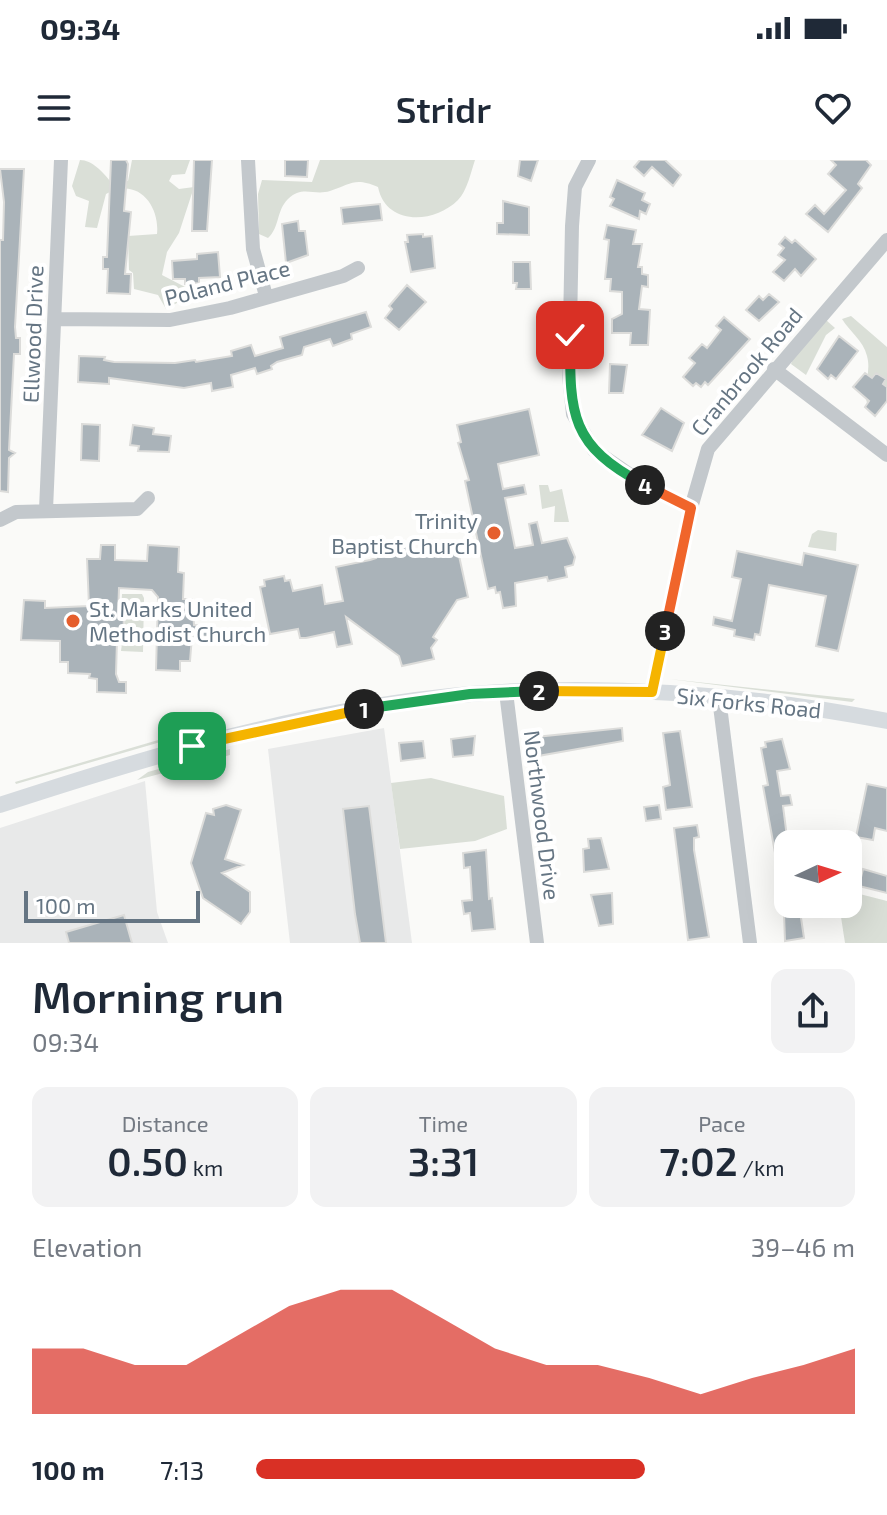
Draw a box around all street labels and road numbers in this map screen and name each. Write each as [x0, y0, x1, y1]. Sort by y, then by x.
street label: Poland Place [162, 254, 292, 310]
street label: Ellwood Drive [17, 265, 47, 403]
street label: Cranbrook Road [685, 302, 807, 440]
street label: Six Forks Road [675, 681, 823, 723]
street label: Northwood Drive [520, 729, 566, 901]

